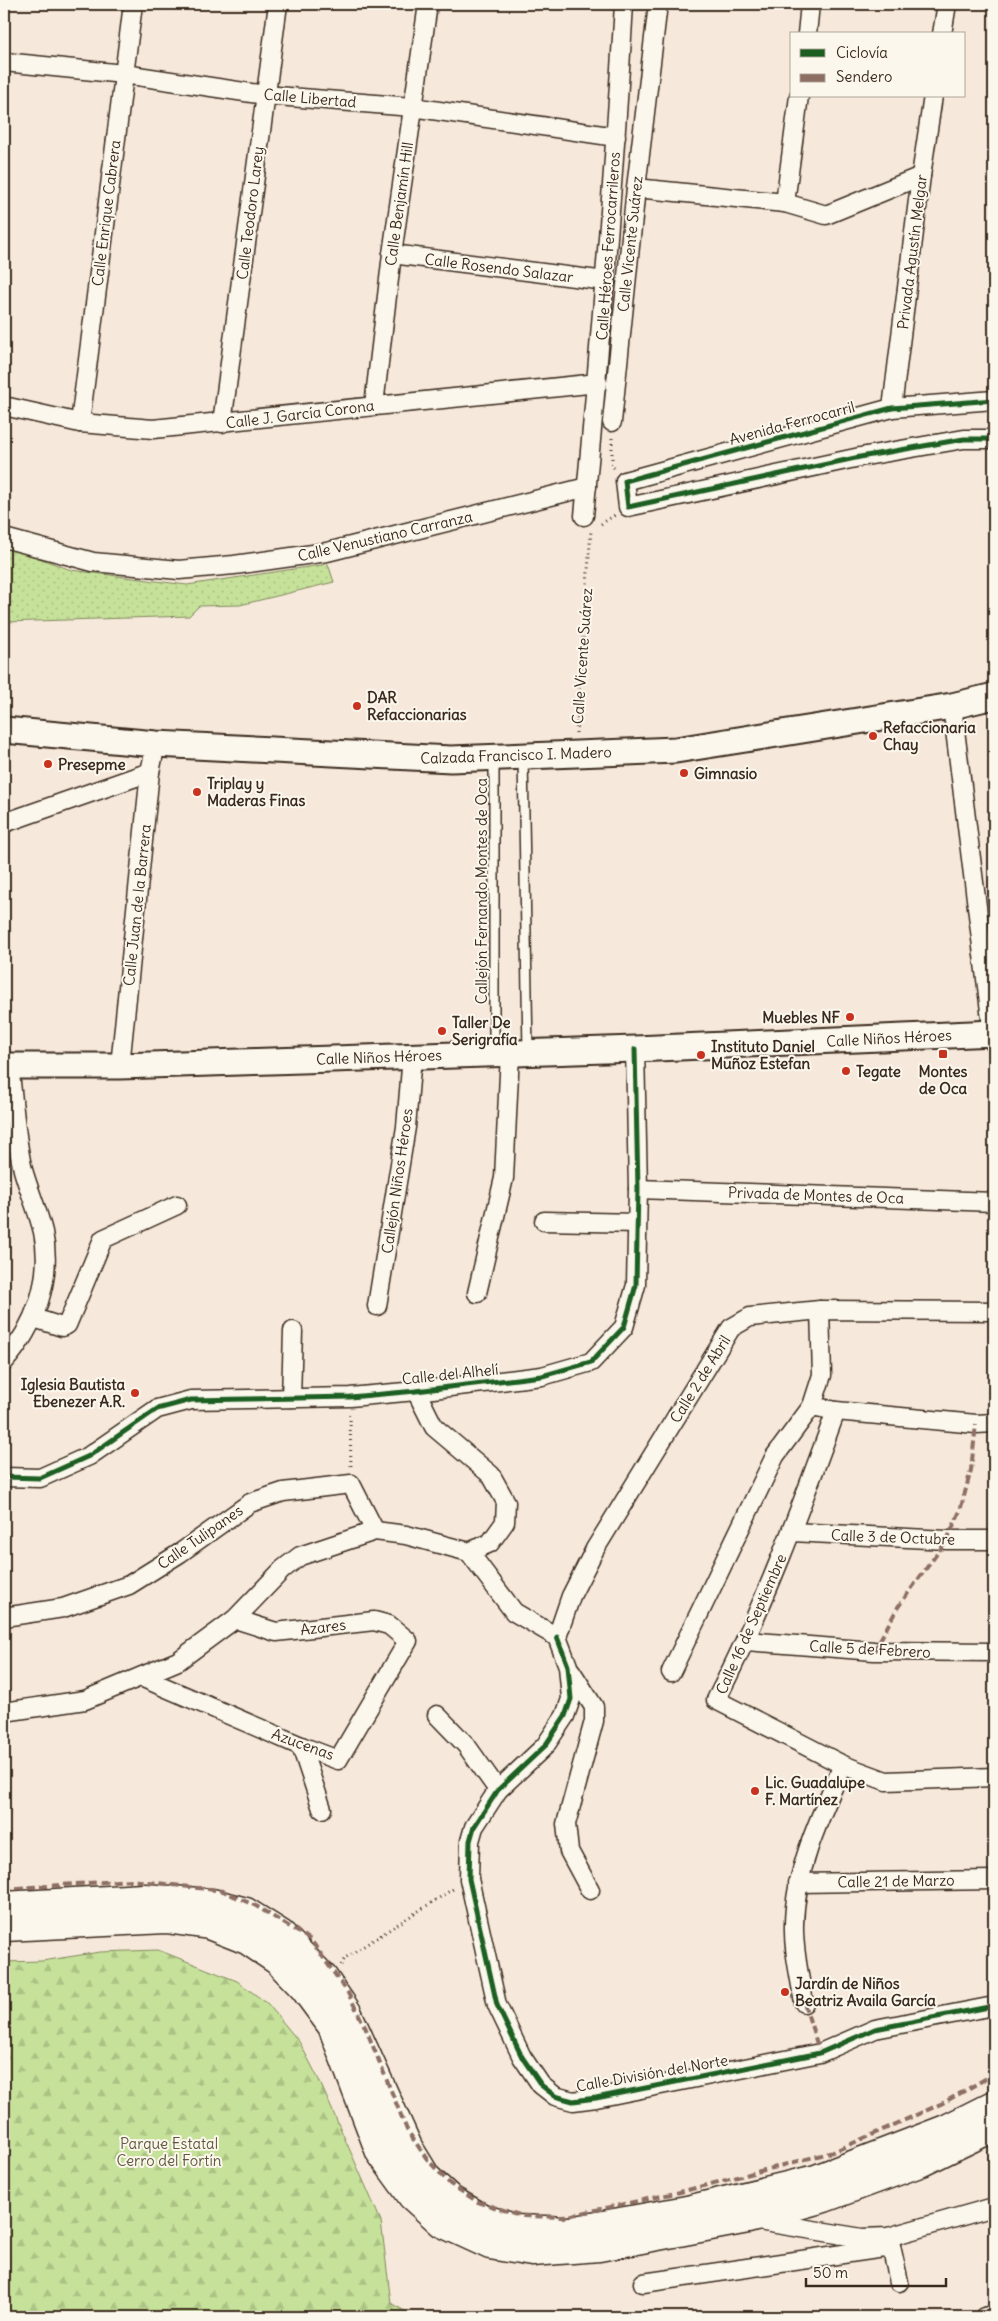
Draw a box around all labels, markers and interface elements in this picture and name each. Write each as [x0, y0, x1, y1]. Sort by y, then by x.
legend [790, 32, 966, 98]
text: Ciclovía [836, 43, 888, 62]
text: Sendero [836, 67, 892, 86]
street label: Calle Libertad [263, 84, 357, 112]
street label: Calle Enrique Cabrera [88, 138, 124, 287]
street label: Calle Benjamín Hill [381, 141, 417, 267]
street label: Calle Teodoro Larey [232, 145, 268, 281]
street label: Calle Héroes Ferrocarrileros [592, 151, 624, 341]
street label: Privada Agustín Melgar [893, 173, 931, 331]
street label: Calle Vicente Suárez [613, 175, 647, 313]
street label: Calle Rosendo Salazar [424, 249, 574, 287]
street label: Calle J. García Corona [225, 395, 376, 433]
street label: Avenida Ferrocarril [727, 397, 857, 449]
street label: Calle Venustiano Carranza [296, 507, 475, 565]
street label: Calle Vicente Suárez [568, 587, 596, 725]
place label: DAR Refaccionarias [367, 688, 467, 724]
marker: DAR Refaccionarias [351, 700, 363, 712]
place label: Refaccionaria Chay [883, 718, 976, 755]
marker: Refaccionaria Chay [867, 730, 879, 742]
street label: Calzada Francisco I. Madero [420, 742, 612, 768]
place label: Presepme [58, 755, 125, 775]
marker: Presepme [42, 758, 54, 770]
place label: Gimnasio [694, 764, 758, 783]
marker: Gimnasio [678, 767, 690, 779]
place label: Triplay y Maderas Finas [207, 774, 305, 810]
street label: Callejón Fernando Montes de Oca [472, 777, 491, 1004]
marker: Triplay y Maderas Finas [191, 786, 203, 798]
street label: Calle Juan de la Barrera [119, 823, 155, 987]
place label: Muebles NF [762, 1008, 841, 1027]
marker: Muebles NF [844, 1011, 856, 1023]
place label: Taller De Serigrafía [452, 1013, 518, 1050]
marker: Taller De Serigrafía [436, 1025, 448, 1037]
street label: Calle Niños Héroes [826, 1025, 953, 1051]
place label: Instituto Daniel Muñoz Estefan [711, 1037, 815, 1073]
street label: Calle Niños Héroes [316, 1045, 442, 1069]
marker: Montes de Oca [937, 1048, 949, 1060]
marker: Instituto Daniel Muñoz Estefan [695, 1049, 707, 1061]
place label: Tegate [856, 1062, 901, 1082]
place label: Montes de Oca [919, 1062, 968, 1098]
marker: Tegate [840, 1065, 852, 1077]
street label: Callejón Niños Héroes [377, 1107, 417, 1255]
street label: Privada de Montes de Oca [728, 1182, 905, 1208]
street label: Calle 2 de Abril [666, 1332, 734, 1426]
street label: Calle del Alhelí [401, 1359, 499, 1389]
place label: Iglesia Bautista Ebenezer A.R. [21, 1375, 125, 1411]
marker: Iglesia Bautista Ebenezer A.R. [129, 1387, 141, 1399]
street label: Calle Tulipanes [154, 1501, 246, 1573]
street label: Calle 3 de Octubre [831, 1525, 955, 1549]
street label: Calle 16 de Septiembre [711, 1551, 791, 1697]
street label: Azares [299, 1615, 347, 1639]
street label: Calle 5 de Febrero [809, 1636, 931, 1662]
street label: Azucenas [269, 1724, 337, 1764]
place label: Lic. Guadalupe F. Martínez [765, 1773, 865, 1809]
marker: Lic. Guadalupe F. Martínez [749, 1785, 761, 1797]
street label: Calle 21 de Marzo [837, 1870, 955, 1892]
place label: Jardín de Niños Beatriz Availa García [795, 1974, 936, 2010]
marker: Jardín de Niños Beatriz Availa García [779, 1986, 791, 1998]
street label: Calle División del Norte [575, 2050, 729, 2096]
park label: Parque Estatal Cerro del Fortín [117, 2134, 222, 2170]
scale bar [806, 2256, 946, 2288]
text: 50 m [813, 2263, 848, 2282]

